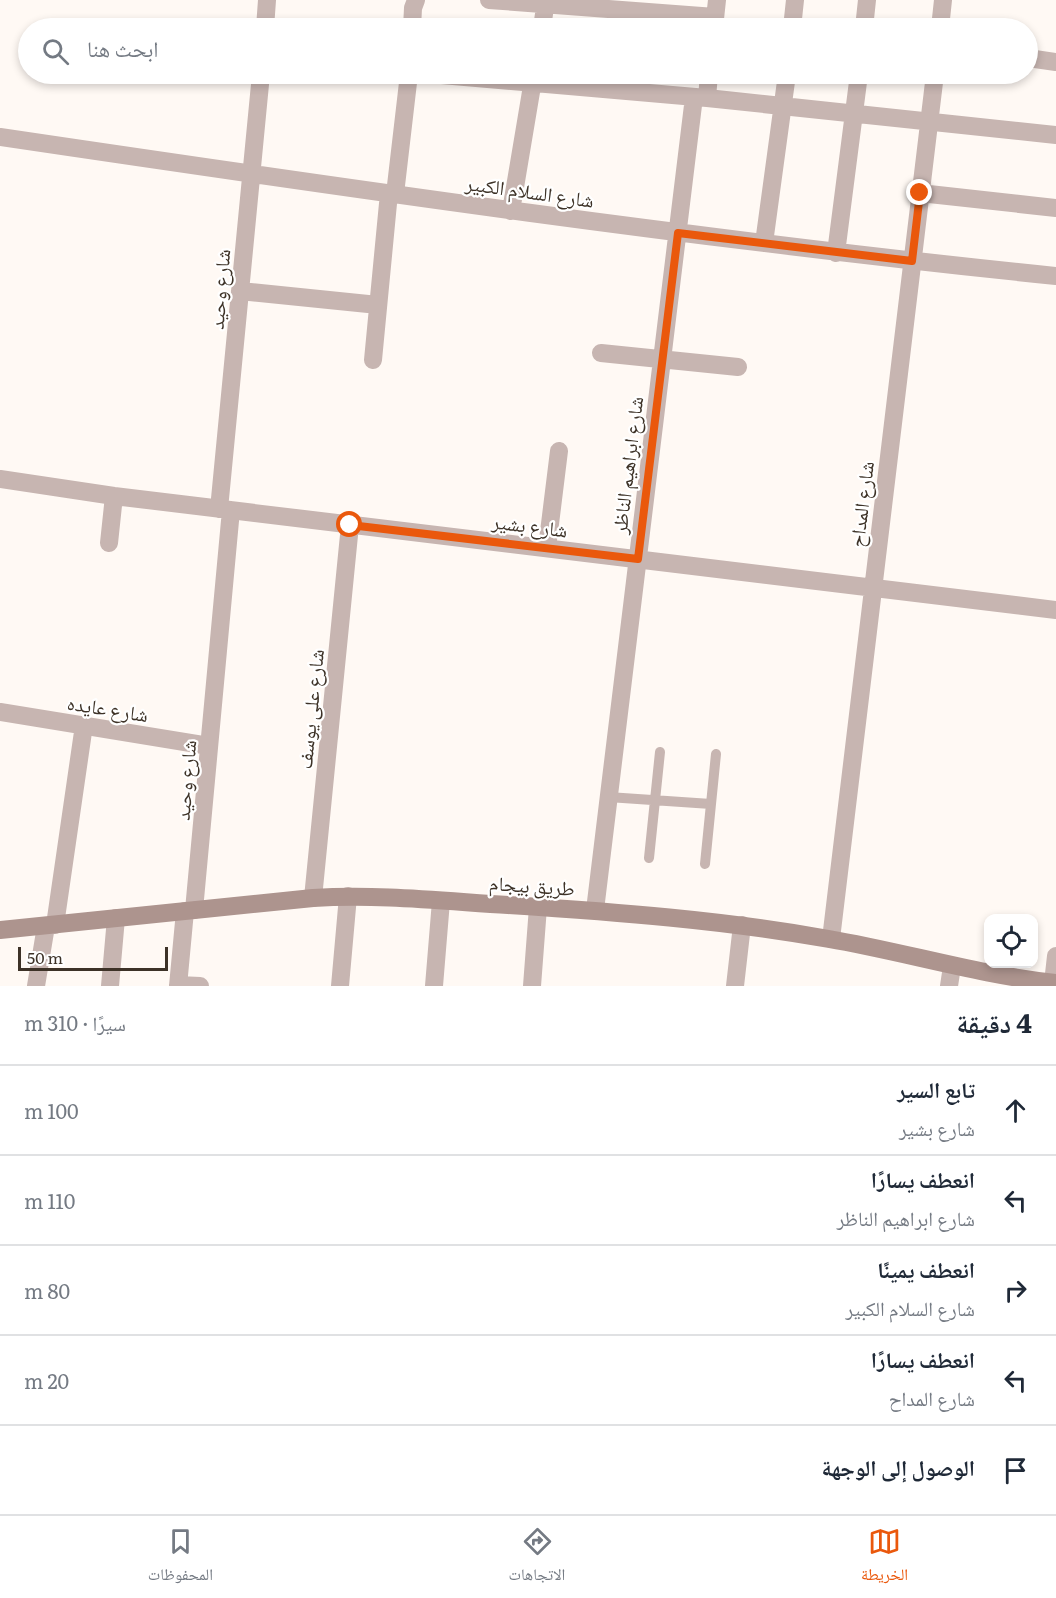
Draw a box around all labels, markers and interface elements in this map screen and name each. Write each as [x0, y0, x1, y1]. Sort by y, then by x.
search box [18, 18, 1038, 84]
text: ابحث هنا [87, 31, 158, 64]
icon: search [39, 35, 72, 68]
street label: شارع السلام الكبير [463, 166, 596, 215]
route end [906, 179, 932, 205]
street label: شارع وحيد [200, 247, 236, 331]
street label: شارع ابراهيم الناظر [603, 395, 650, 537]
street label: شارع المداح [840, 459, 880, 549]
street label: شارع بشير [489, 504, 570, 544]
route start [336, 511, 362, 537]
street label: شارع على يوسف [288, 648, 330, 770]
street label: شارع عايده [65, 686, 151, 728]
street label: شارع وحيد [166, 738, 202, 822]
street label: طريق بيجام [488, 866, 576, 903]
map controls [984, 914, 1038, 968]
button: locate [984, 914, 1038, 968]
scale bar [18, 944, 168, 971]
text: 50 m [27, 945, 63, 969]
text: 4 دقيقة [957, 1002, 1032, 1041]
text: سيرًا · 310 m [24, 1007, 126, 1037]
text: تابع السير [897, 1072, 975, 1105]
icon: ahead [999, 1094, 1032, 1127]
text: 100 m [24, 1095, 79, 1125]
text: شارع بشير [899, 1112, 975, 1142]
text: انعطف يسارًا [871, 1162, 975, 1195]
icon: left [999, 1184, 1032, 1217]
text: 110 m [24, 1185, 75, 1215]
text: شارع ابراهيم الناظر [837, 1202, 975, 1232]
text: انعطف يمينًا [877, 1252, 975, 1285]
icon: right [999, 1274, 1032, 1307]
text: 80 m [24, 1275, 70, 1305]
text: شارع السلام الكبير [845, 1292, 975, 1322]
text: انعطف يسارًا [871, 1342, 975, 1375]
icon: left [999, 1364, 1032, 1397]
text: 20 m [24, 1365, 69, 1395]
text: شارع المداح [889, 1382, 975, 1412]
text: الوصول إلى الوجهة [822, 1450, 975, 1483]
icon: arrive [999, 1454, 1032, 1487]
tab: المحفوظات [148, 1525, 213, 1590]
tab: الاتجاهات [509, 1525, 565, 1590]
tab: الخريطة [861, 1525, 908, 1590]

